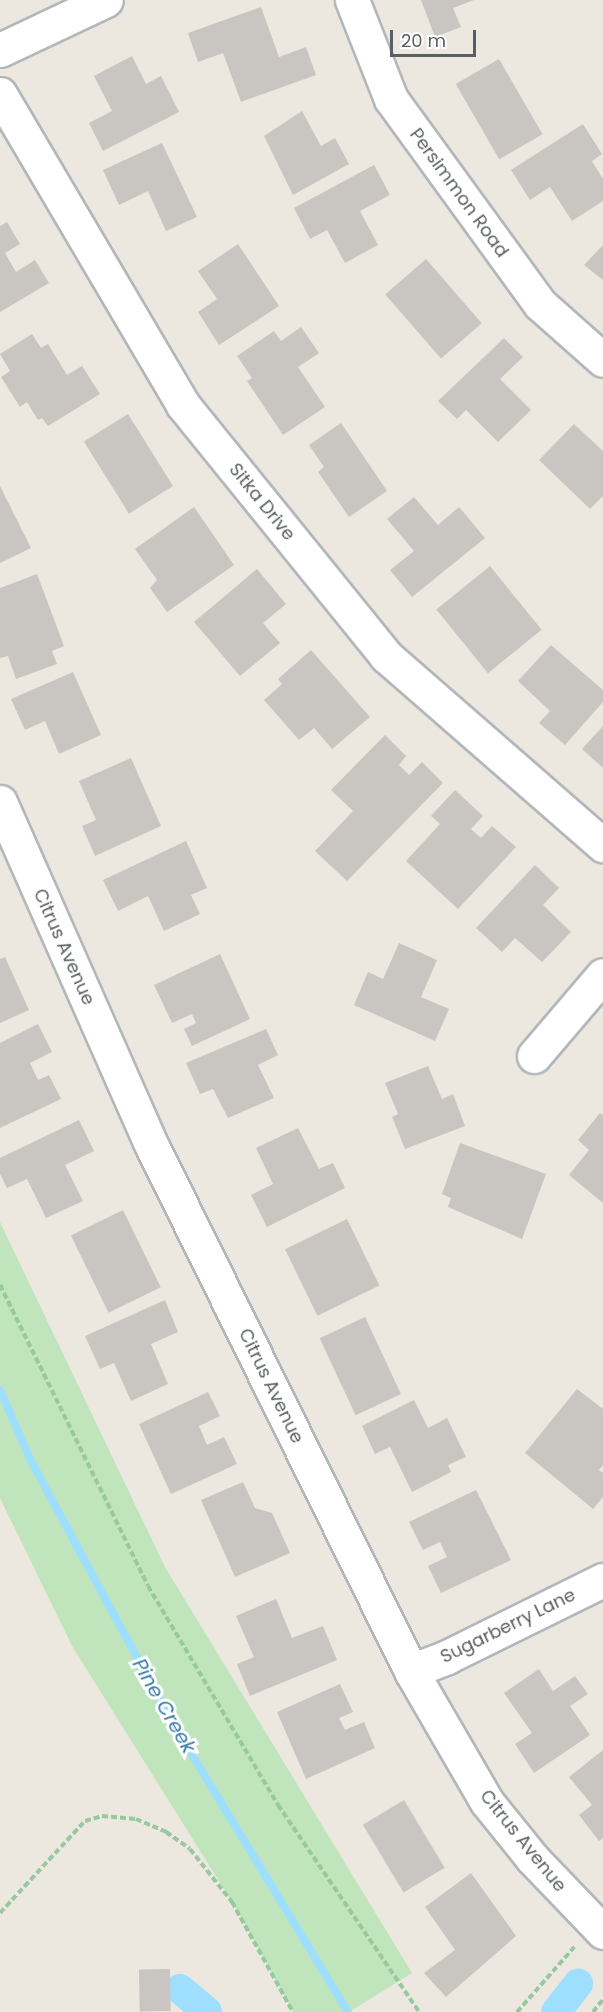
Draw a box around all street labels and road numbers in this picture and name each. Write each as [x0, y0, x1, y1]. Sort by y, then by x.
street label: Persimmon Road [405, 124, 513, 262]
street label: Sitka Drive [224, 459, 300, 545]
street label: Citrus Avenue [29, 886, 99, 1008]
street label: Citrus Avenue [234, 1325, 308, 1447]
street label: Sugarberry Lane [437, 1584, 579, 1668]
street label: Citrus Avenue [475, 1786, 571, 1896]

